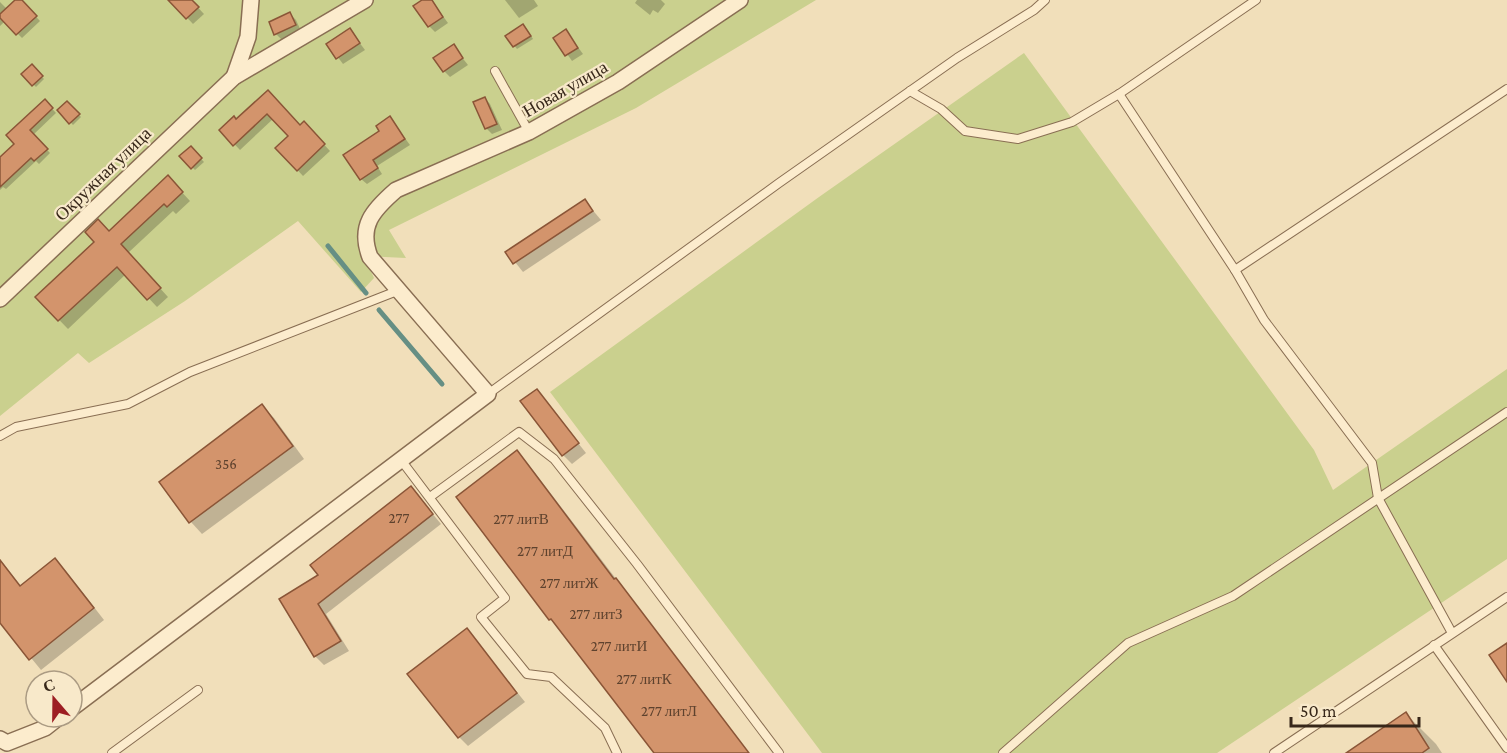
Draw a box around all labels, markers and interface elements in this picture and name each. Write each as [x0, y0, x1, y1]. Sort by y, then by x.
street label: Новая улица [519, 57, 611, 121]
street label: Окружная улица [51, 123, 155, 225]
house number: 356 [215, 456, 237, 472]
house number: 277 [389, 510, 409, 526]
house number: 277 литВ [493, 511, 549, 527]
house number: 277 литД [517, 543, 573, 559]
house number: 277 литЖ [539, 575, 599, 591]
house number: 277 литЗ [569, 606, 623, 622]
house number: 277 литИ [591, 638, 647, 654]
north arrow [24, 669, 84, 729]
house number: 277 литК [616, 671, 673, 687]
text: С [41, 675, 57, 695]
scale bar [1291, 690, 1418, 728]
text: 50 m [1300, 701, 1337, 721]
house number: 277 литЛ [641, 703, 697, 719]

